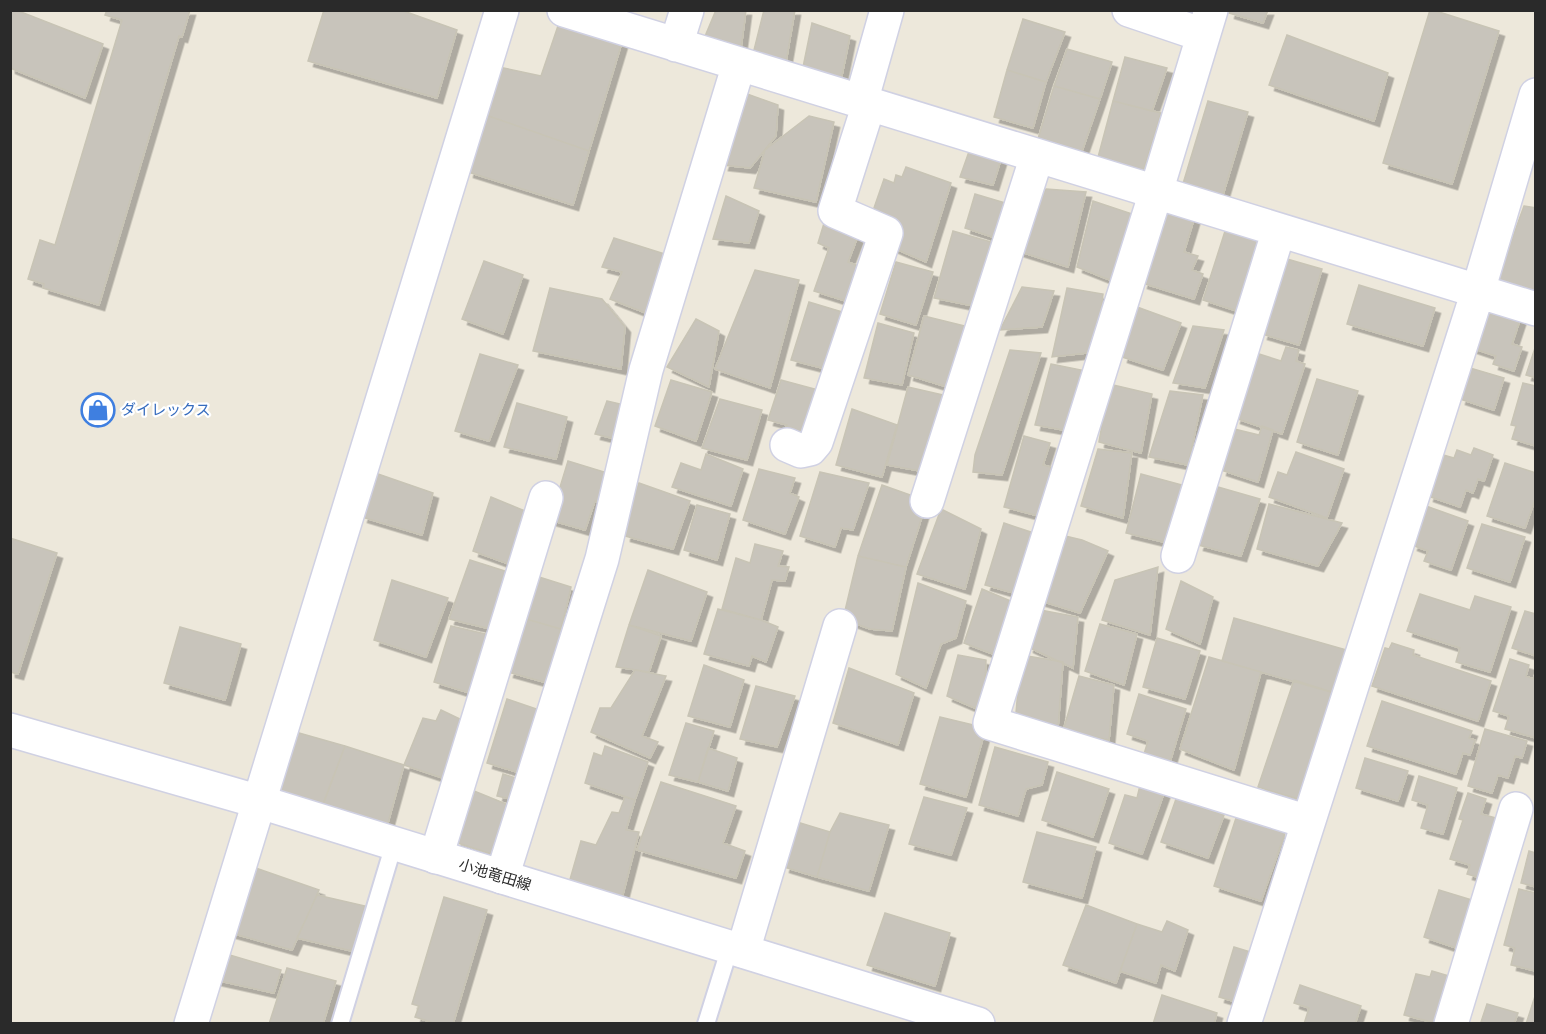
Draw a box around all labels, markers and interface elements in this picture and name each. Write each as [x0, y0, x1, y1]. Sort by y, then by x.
shop icon: ダイレックス [80, 392, 116, 428]
place label: ダイレックス [121, 401, 211, 419]
street label: 小池竜田線 [456, 855, 534, 895]

